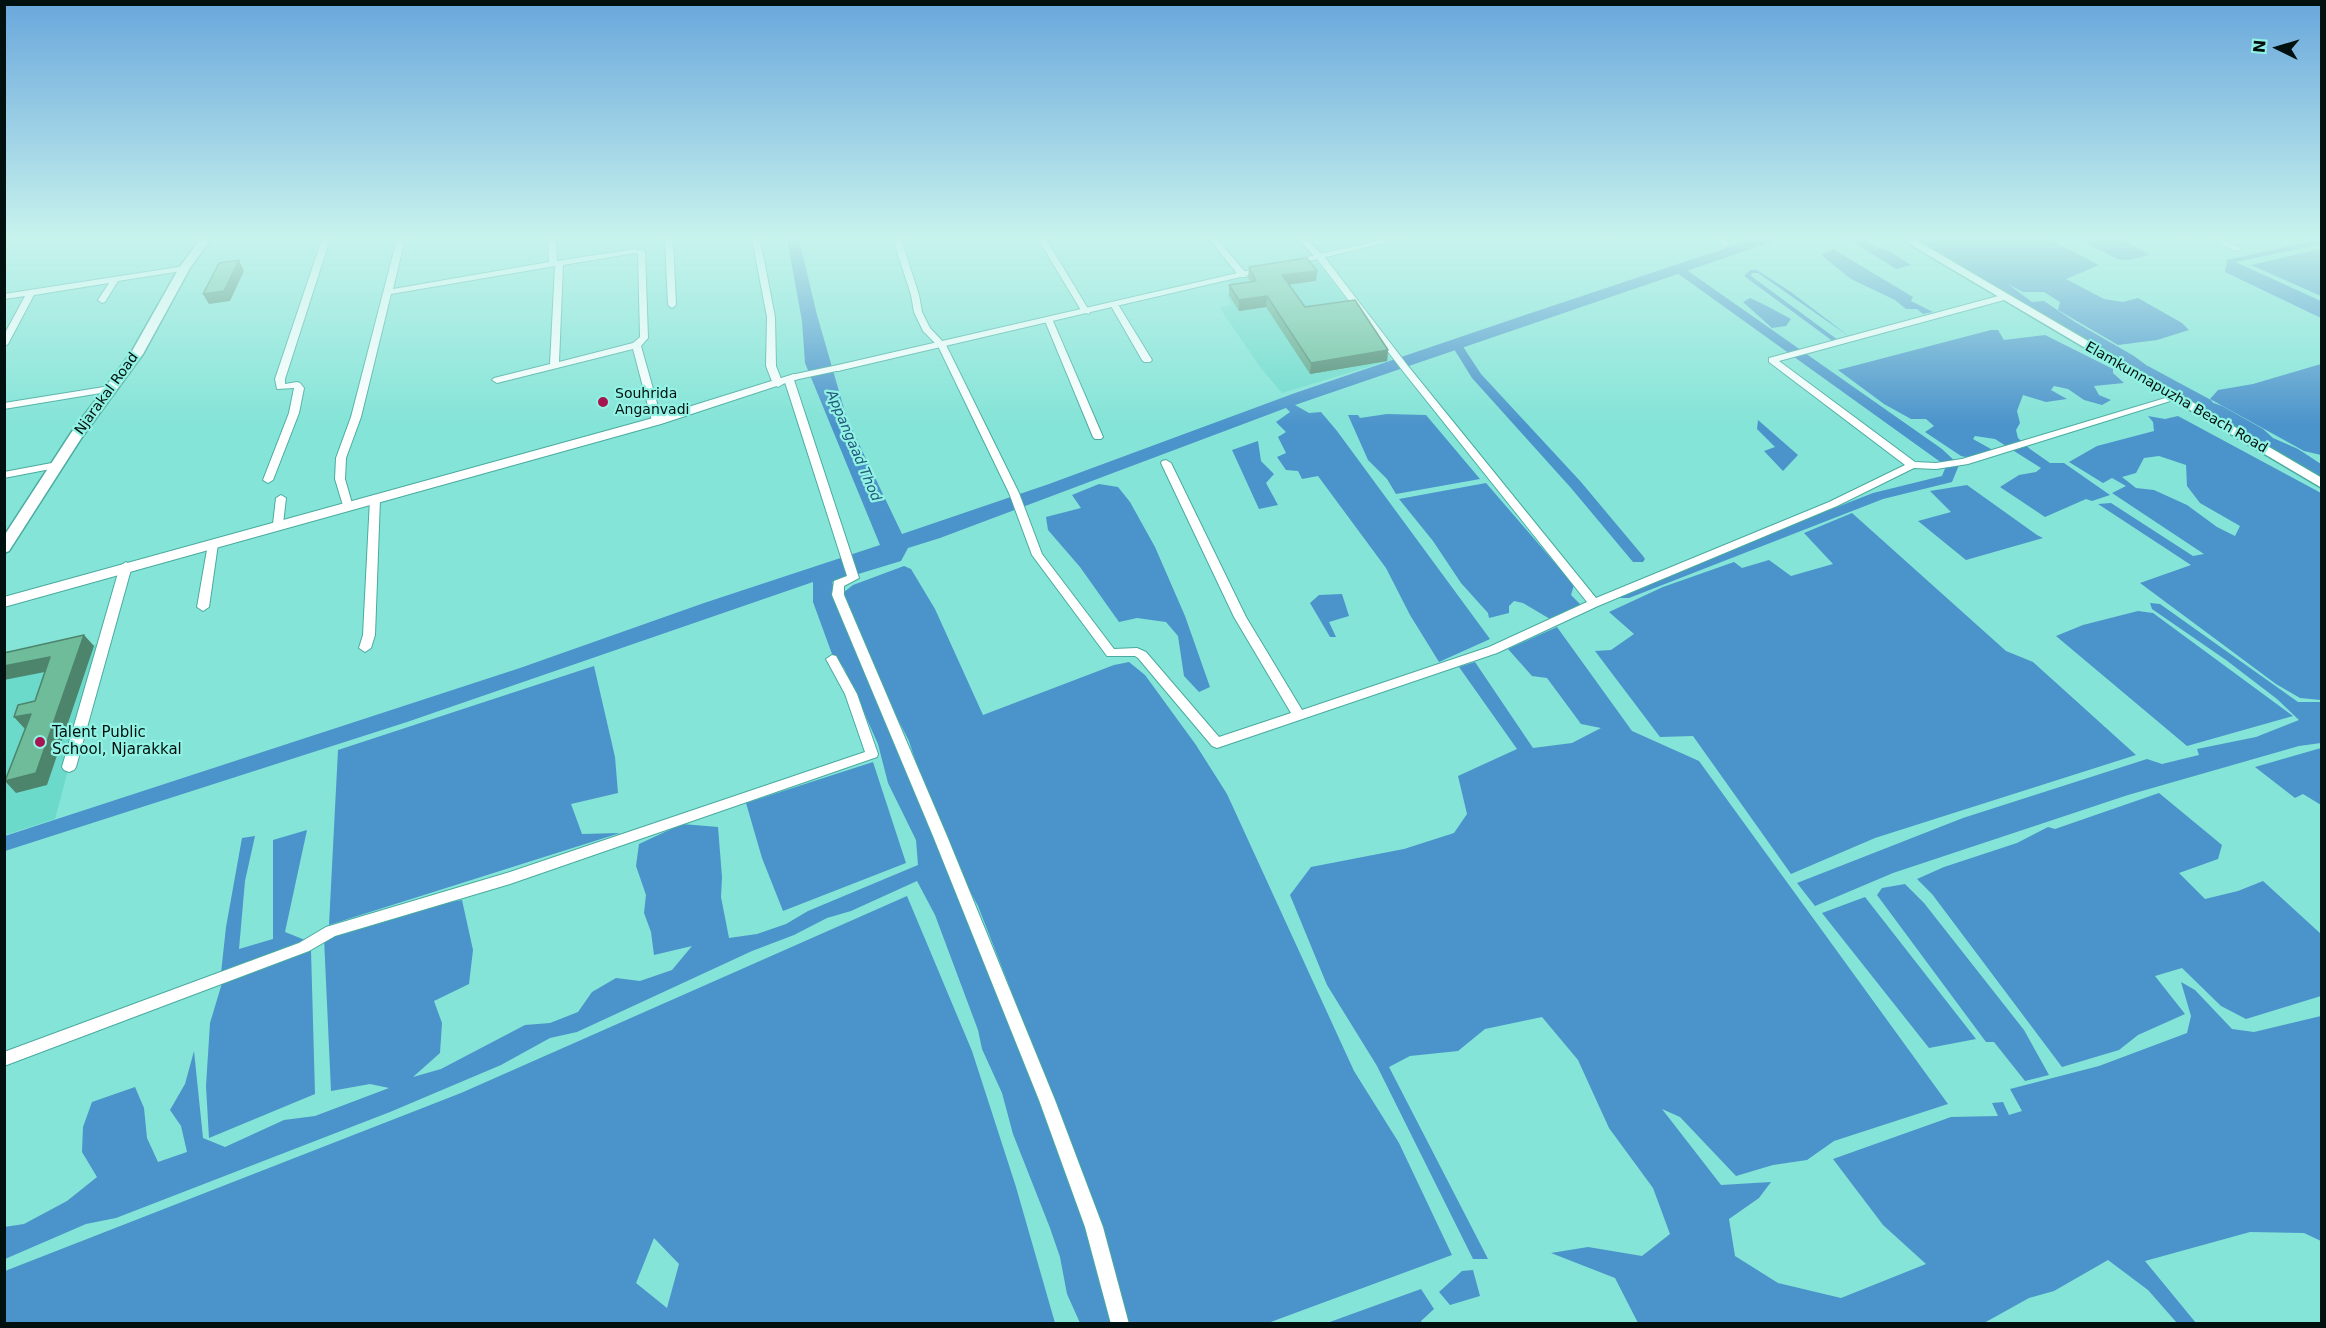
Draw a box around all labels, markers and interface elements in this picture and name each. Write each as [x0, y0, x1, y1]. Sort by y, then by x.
north arrow [2248, 18, 2308, 78]
text: N [2250, 39, 2270, 54]
street label: Elamkunnapuzha Beach Road [2082, 339, 2270, 457]
street label: Njarakal Road [72, 350, 142, 438]
place label: Souhrida Anganvadi [615, 386, 689, 418]
water label: Appangaad Thod [822, 388, 884, 504]
marker: Souhrida Anganvadi [596, 395, 610, 409]
place label: Talent Public School, Njarakkal [52, 724, 182, 759]
marker: Talent Public School, Njarakkal [33, 735, 47, 749]

